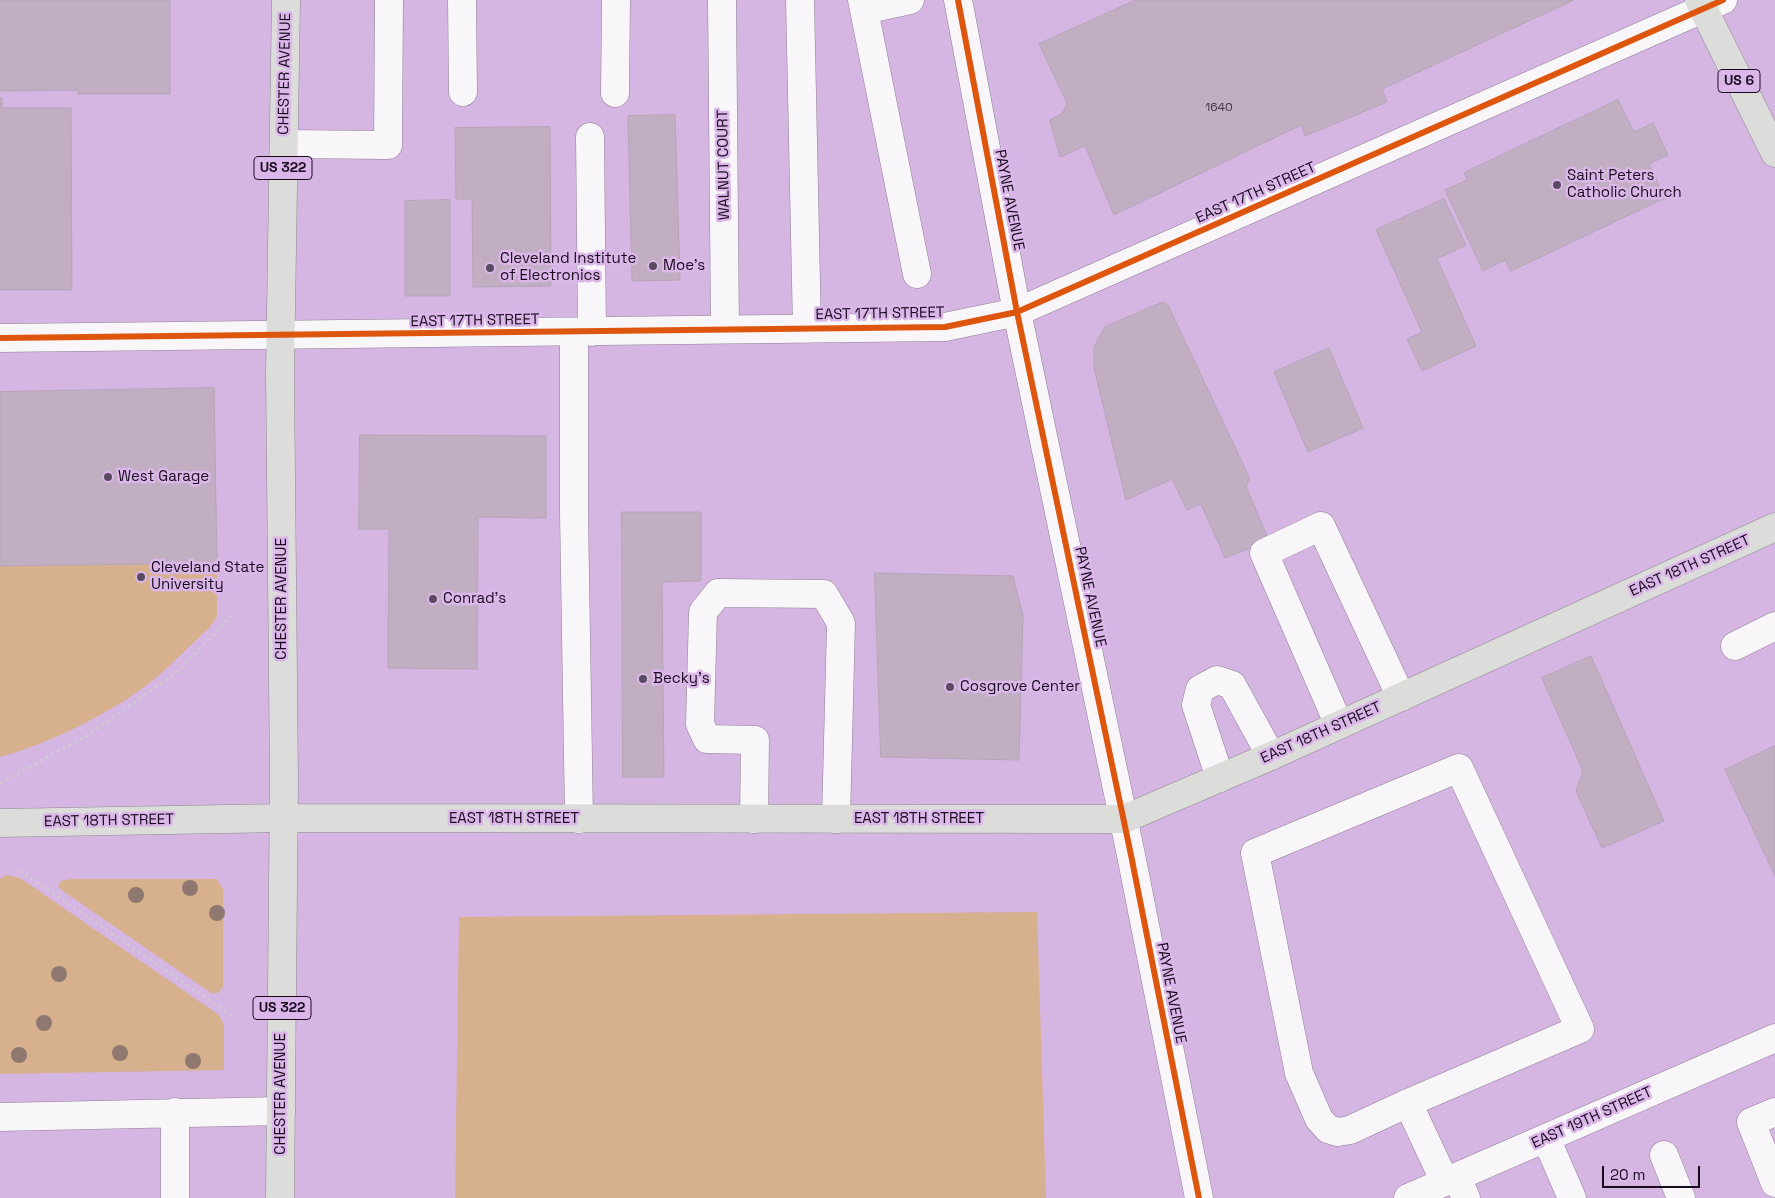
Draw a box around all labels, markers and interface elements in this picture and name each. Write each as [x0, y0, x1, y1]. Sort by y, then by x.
street label: CHESTER AVENUE [275, 13, 295, 135]
road number: US 6 [1718, 70, 1760, 92]
house number: 1640 [1205, 101, 1233, 115]
street label: WALNUT COURT [714, 109, 734, 221]
street label: PAYNE AVENUE [990, 148, 1028, 252]
road number: US 322 [254, 156, 312, 180]
street label: EAST 17TH STREET [1193, 158, 1319, 228]
place label: Saint Peters Catholic Church [1567, 167, 1682, 202]
marker: Saint Peters Catholic Church [1551, 179, 1563, 191]
place label: Cleveland Institute of Electronics [500, 250, 636, 285]
place label: Moe's [663, 257, 705, 275]
marker: Moe's [647, 260, 659, 272]
marker: Cleveland Institute of Electronics [484, 262, 496, 274]
street label: EAST 17TH STREET [815, 304, 945, 324]
street label: EAST 17TH STREET [410, 311, 540, 331]
place label: West Garage [118, 468, 209, 486]
marker: West Garage [102, 471, 114, 483]
street label: EAST 18TH STREET [1627, 531, 1753, 601]
street label: CHESTER AVENUE [273, 538, 291, 660]
street label: PAYNE AVENUE [1071, 545, 1109, 649]
place label: Cleveland State University [151, 559, 264, 594]
marker: Cleveland State University [135, 571, 147, 583]
place label: Conrad's [443, 590, 506, 608]
marker: Conrad's [427, 593, 439, 605]
place label: Becky's [653, 670, 710, 688]
marker: Becky's [637, 673, 649, 685]
place label: Cosgrove Center [960, 678, 1080, 696]
marker: Cosgrove Center [944, 681, 956, 693]
street label: EAST 18TH STREET [1258, 698, 1384, 768]
street label: EAST 18TH STREET [449, 810, 579, 828]
street label: EAST 18TH STREET [854, 810, 984, 828]
street label: EAST 18TH STREET [44, 811, 174, 831]
street label: PAYNE AVENUE [1152, 941, 1190, 1045]
road number: US 322 [253, 996, 311, 1020]
street label: CHESTER AVENUE [272, 1033, 290, 1155]
street label: EAST 19TH STREET [1529, 1083, 1655, 1153]
scale bar [1605, 1156, 1702, 1188]
text: 20 m [1610, 1165, 1645, 1184]

